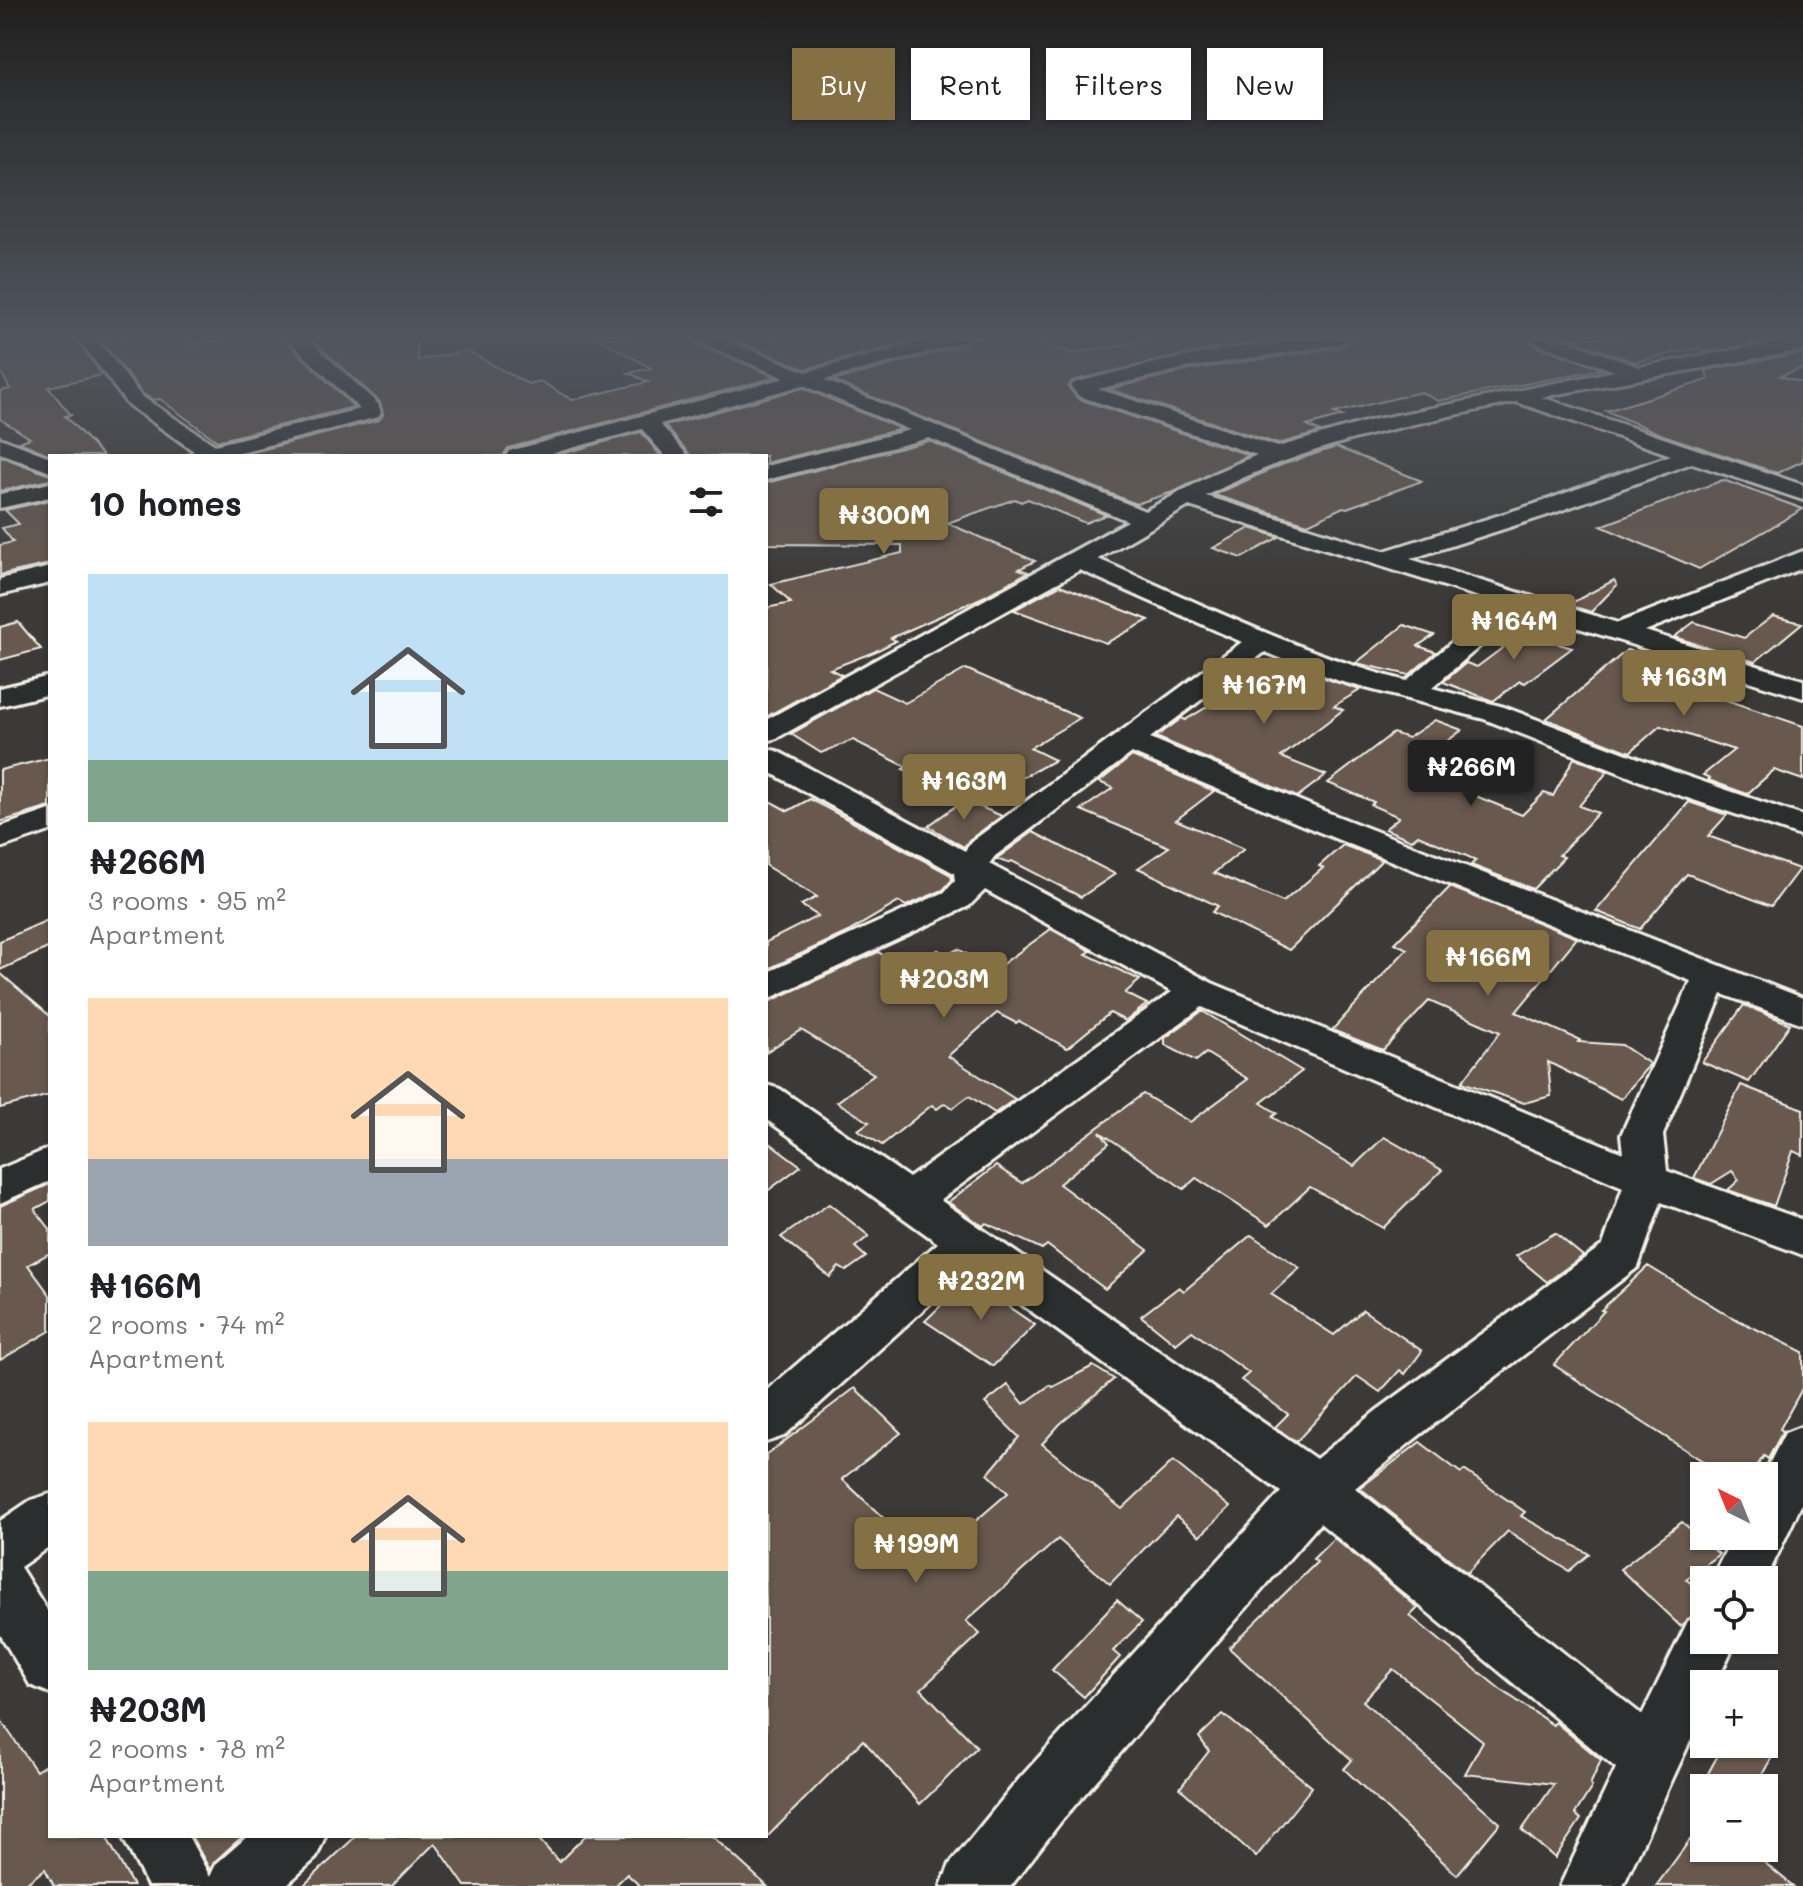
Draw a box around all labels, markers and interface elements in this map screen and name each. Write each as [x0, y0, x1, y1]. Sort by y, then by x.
chip: Buy [792, 48, 895, 120]
chip: Rent [911, 48, 1030, 120]
chip: Filters [1046, 48, 1191, 120]
chip: New [1207, 48, 1323, 120]
text: 10 homes [88, 480, 242, 525]
icon: filters [684, 480, 728, 524]
pin: ₦300M [828, 488, 940, 556]
text: ₦300M [837, 497, 931, 531]
pin: ₦164M [1458, 594, 1570, 662]
text: ₦164M [1470, 603, 1558, 637]
icon: home [336, 626, 480, 770]
pin: ₦163M [1628, 650, 1740, 718]
pin: ₦167M [1208, 658, 1320, 726]
text: ₦163M [1640, 659, 1728, 693]
text: ₦167M [1221, 667, 1307, 701]
pin: ₦266M [1415, 740, 1527, 808]
text: ₦266M [1426, 749, 1516, 783]
pin: ₦163M [908, 754, 1020, 822]
text: ₦163M [920, 763, 1008, 797]
text: ₦266M [88, 838, 206, 883]
text: 3 rooms · 95 m² [88, 883, 286, 917]
text: Apartment [88, 917, 225, 951]
pin: ₦166M [1432, 930, 1544, 998]
text: ₦166M [1444, 939, 1532, 973]
pin: ₦203M [888, 952, 1000, 1020]
text: ₦203M [898, 961, 990, 995]
icon: home [336, 1050, 480, 1194]
pin: ₦232M [925, 1254, 1037, 1322]
text: ₦166M [88, 1262, 202, 1307]
text: ₦232M [936, 1263, 1026, 1297]
text: 2 rooms · 74 m² [88, 1307, 285, 1341]
text: Apartment [88, 1341, 225, 1375]
north arrow [1690, 1462, 1778, 1550]
map controls [1690, 1462, 1778, 1862]
icon: home [336, 1474, 480, 1618]
pin: ₦199M [860, 1517, 972, 1585]
text: ₦199M [872, 1526, 960, 1560]
button: locate [1690, 1566, 1778, 1654]
button: + [1690, 1670, 1778, 1758]
text: ₦203M [88, 1686, 207, 1731]
text: 2 rooms · 78 m² [88, 1731, 285, 1765]
text: Apartment [88, 1765, 225, 1799]
button: − [1690, 1774, 1778, 1862]

